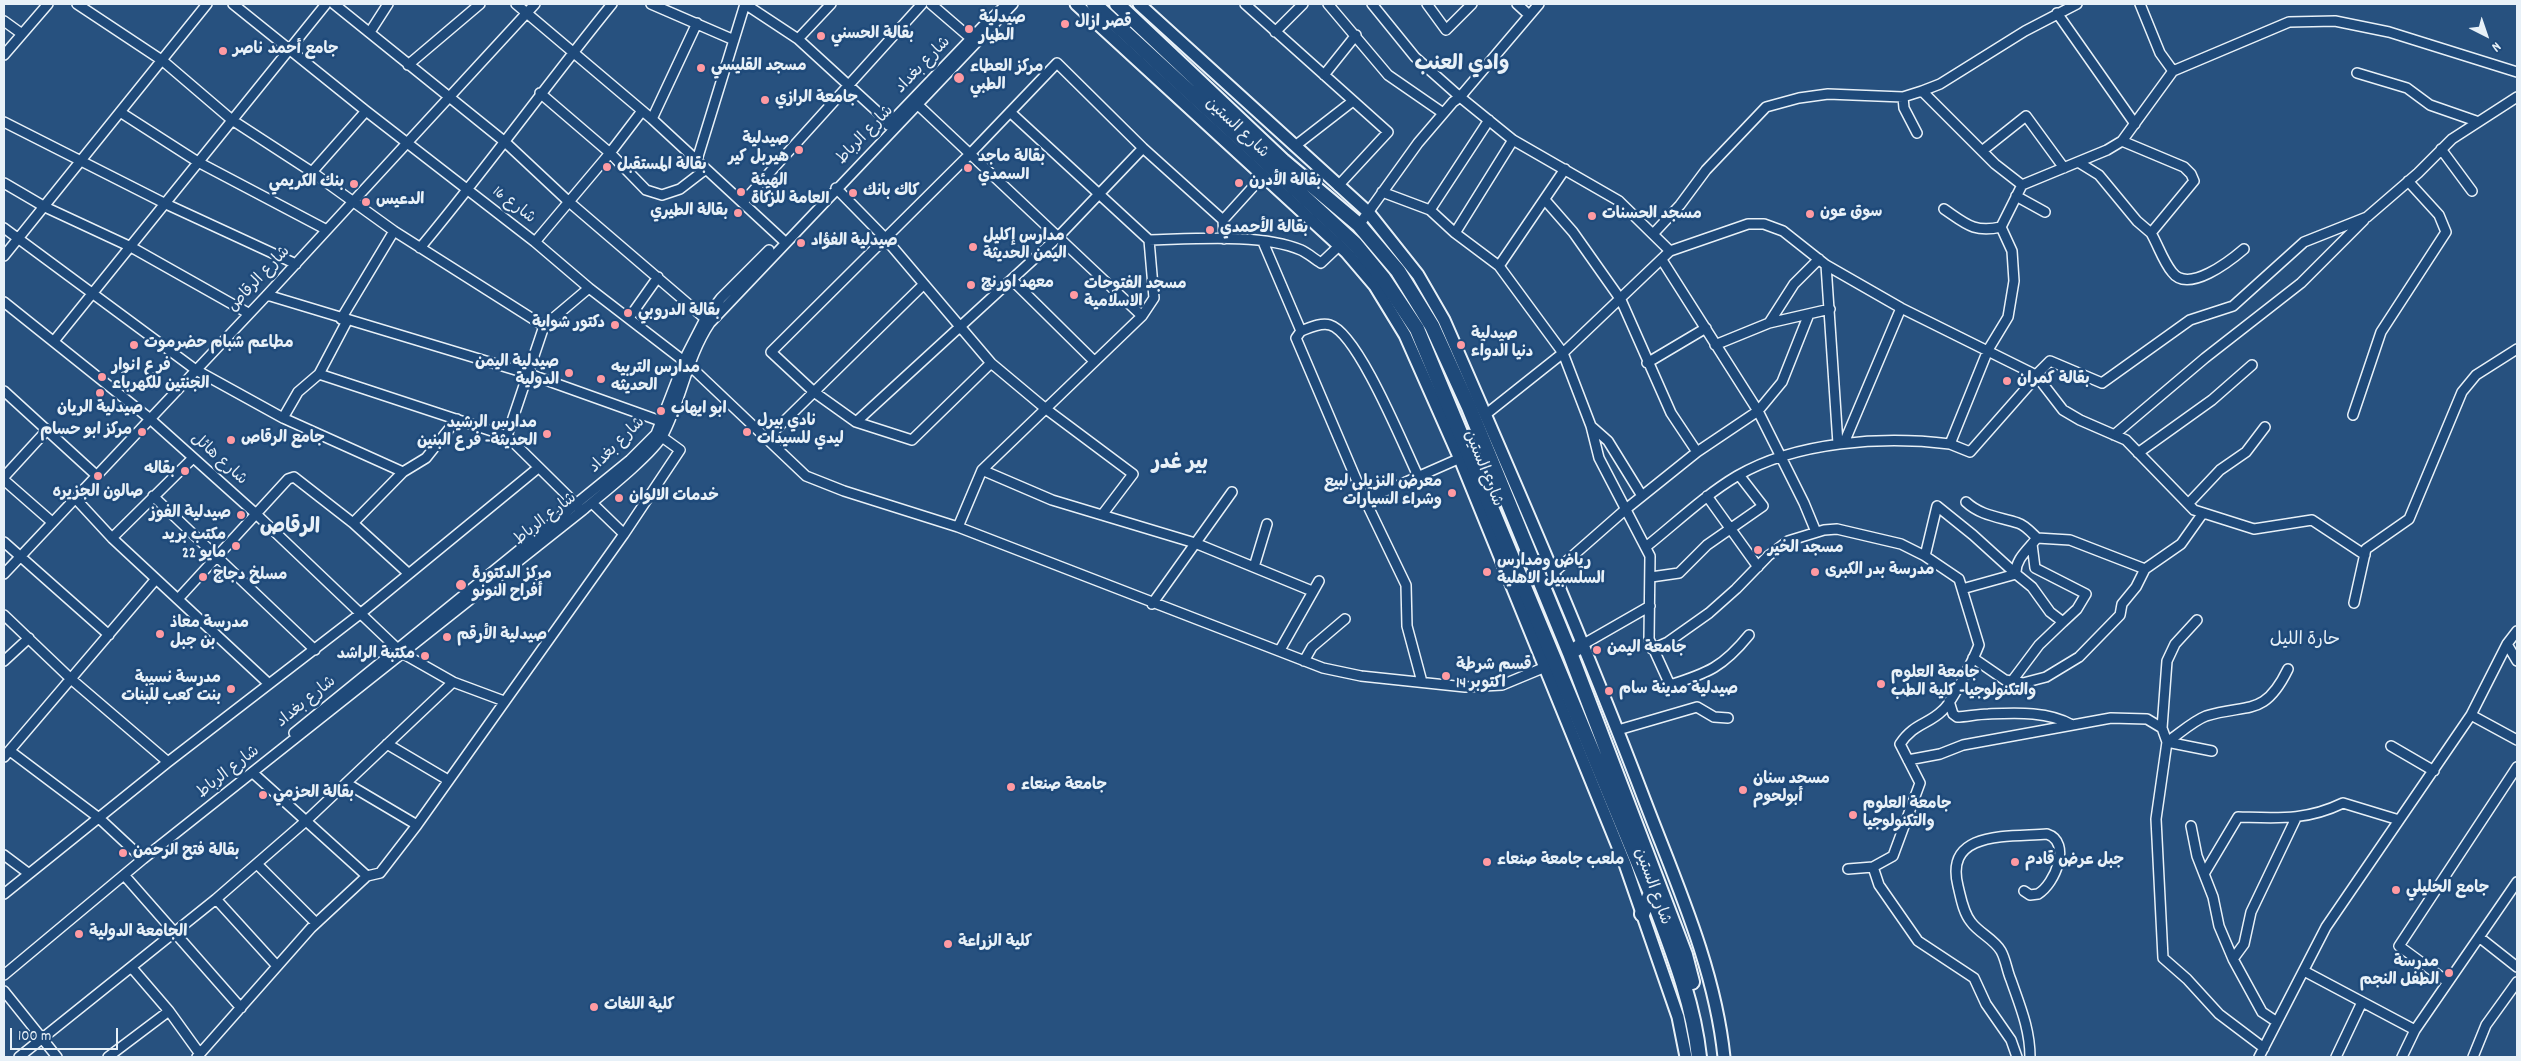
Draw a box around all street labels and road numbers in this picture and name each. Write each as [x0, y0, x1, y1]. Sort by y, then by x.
street label: شارع بغداد [892, 34, 956, 98]
street label: شارع الستين [1200, 95, 1272, 163]
street label: شارع الرباط [833, 103, 899, 169]
street label: شارع 16 [488, 183, 538, 229]
street label: شارع الرقاص [225, 243, 295, 317]
street label: شارع بغداد [586, 414, 650, 478]
street label: شارع الستين [1458, 428, 1506, 510]
street label: شارع هائل [186, 430, 250, 490]
street label: شارع الرباط [511, 489, 581, 551]
street label: شارع بغداد [273, 673, 341, 733]
street label: شارع الرباط [194, 742, 264, 804]
street label: شارع الستين [1628, 846, 1674, 928]

